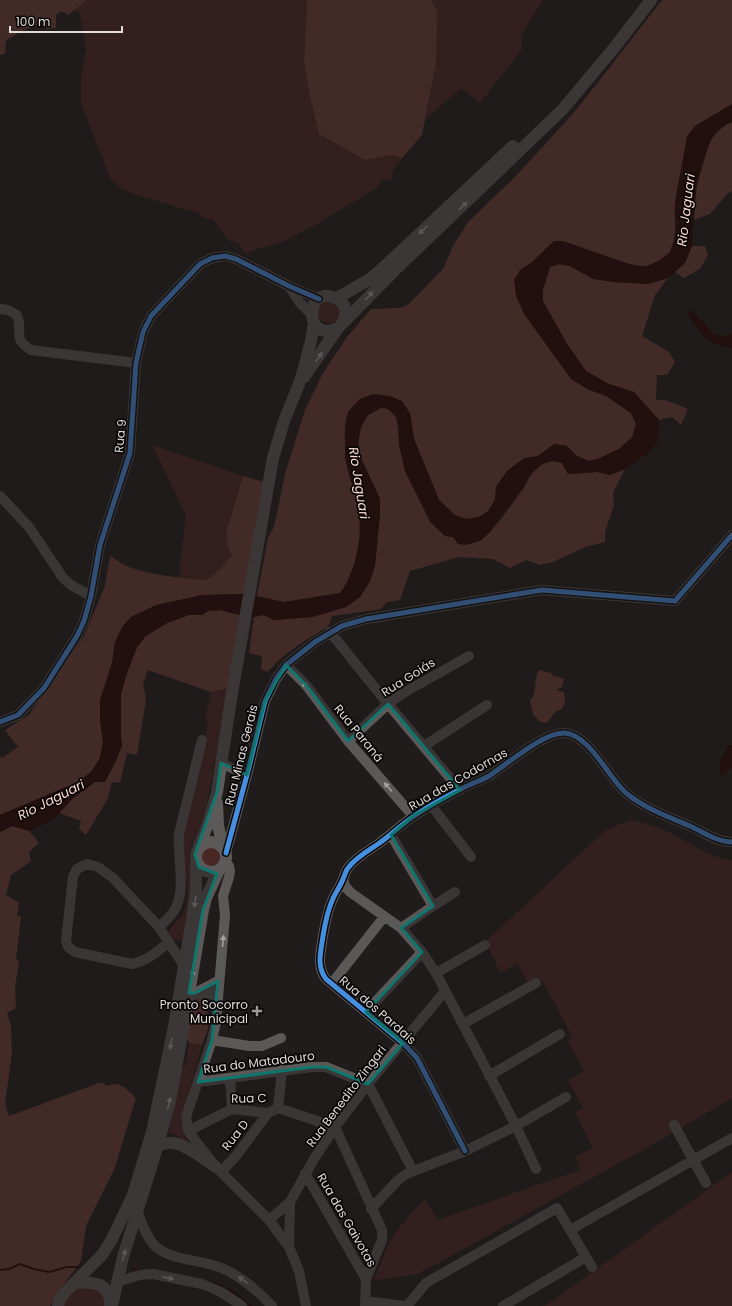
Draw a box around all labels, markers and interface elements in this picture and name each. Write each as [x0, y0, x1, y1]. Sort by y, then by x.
scale bar [10, 8, 122, 34]
text: 100 m [16, 13, 50, 30]
water label: Rio Jaguari [672, 172, 700, 247]
one-way arrow [458, 201, 468, 211]
one-way arrow [418, 226, 428, 235]
one-way arrow [364, 291, 374, 301]
one-way arrow [316, 351, 323, 362]
street label: Rua 9 [110, 418, 130, 454]
water label: Rio Jaguari [344, 446, 374, 521]
street label: Rua Goiás [378, 654, 438, 700]
one-way arrow [301, 681, 310, 691]
street label: Rua Paraná [330, 701, 388, 765]
street label: Rua Minas Gerais [220, 703, 262, 807]
street label: Rua das Codornas [406, 744, 510, 814]
water label: Rio Jaguari [14, 775, 89, 825]
one-way arrow [383, 781, 392, 792]
one-way arrow [192, 895, 198, 908]
one-way arrow [219, 935, 226, 947]
one-way arrow [189, 969, 195, 981]
street label: Rua dos Pardais [336, 972, 420, 1048]
place label: Pronto Socorro Municipal [160, 996, 248, 1027]
marker: Pronto Socorro Municipal [251, 1005, 263, 1017]
one-way arrow [168, 1037, 174, 1050]
street label: Rua Benedito Zingari [302, 1042, 390, 1150]
street label: Rua do Matadouro [202, 1047, 316, 1077]
street label: Rua C [231, 1089, 267, 1107]
one-way arrow [166, 1097, 172, 1109]
street label: Rua D [218, 1116, 252, 1154]
street label: Rua das Gaivotas [313, 1170, 381, 1270]
one-way arrow [121, 1248, 127, 1260]
one-way arrow [161, 1275, 174, 1281]
one-way arrow [238, 1276, 249, 1284]

